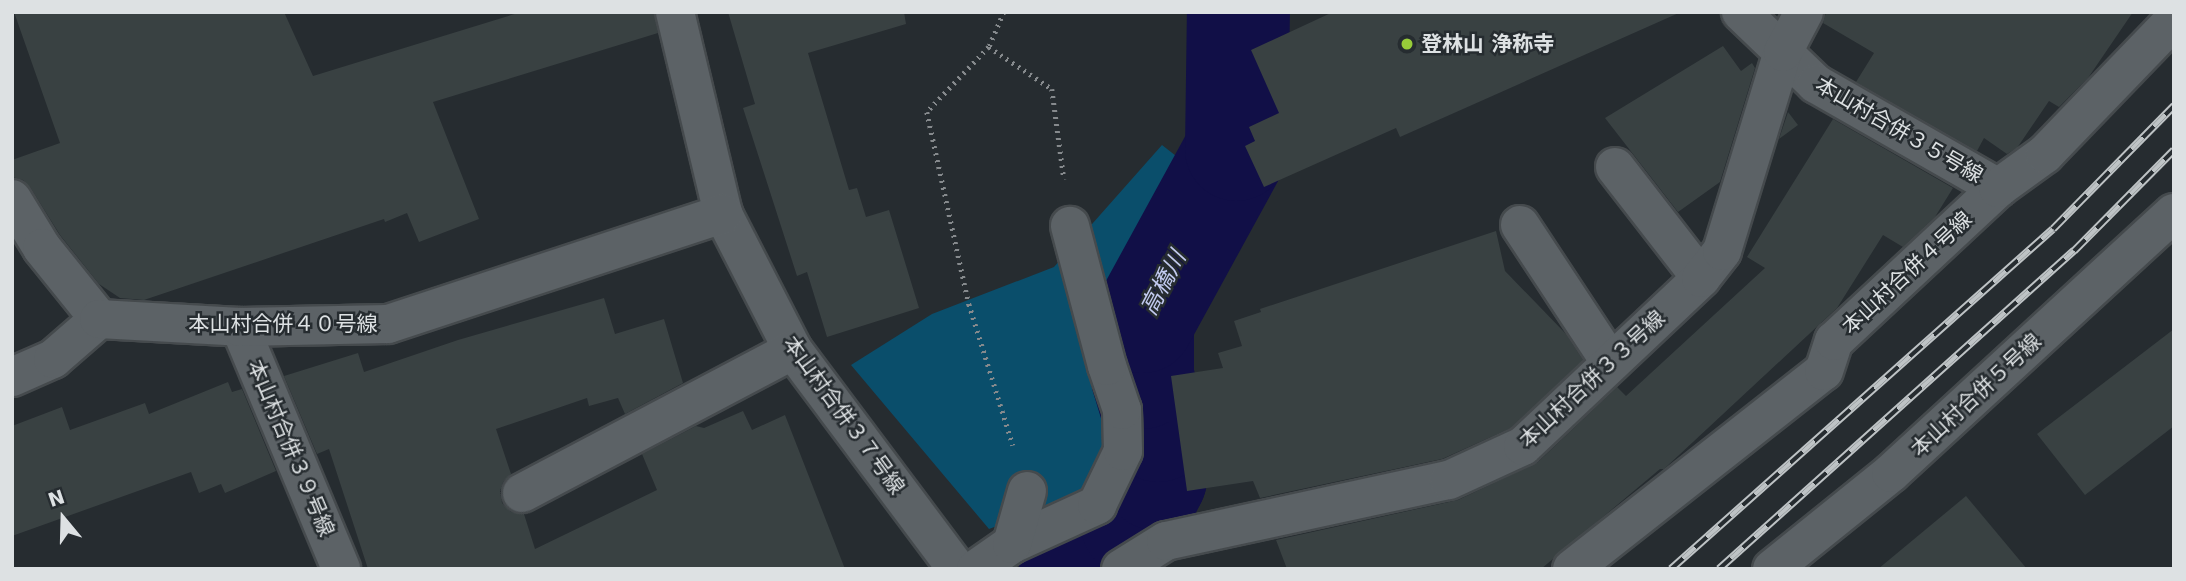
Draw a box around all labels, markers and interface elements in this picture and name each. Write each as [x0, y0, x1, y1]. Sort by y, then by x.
place label: 登林山 浄称寺 [1421, 31, 1554, 57]
marker: 登林山 浄称寺 [1399, 36, 1415, 52]
street label: 本山村合併３５号線 [1811, 72, 1987, 188]
street label: 本山村合併４号線 [1837, 206, 1977, 340]
water label: 高橋川 [1135, 246, 1191, 320]
street label: 本山村合併３３号線 [1514, 305, 1670, 453]
street label: 本山村合併４０号線 [189, 311, 377, 337]
street label: 本山村合併５号線 [1906, 328, 2046, 462]
street label: 本山村合併３７号線 [778, 331, 910, 499]
street label: 本山村合併３９号線 [242, 356, 340, 540]
north arrow [28, 483, 98, 553]
text: N [45, 485, 67, 511]

